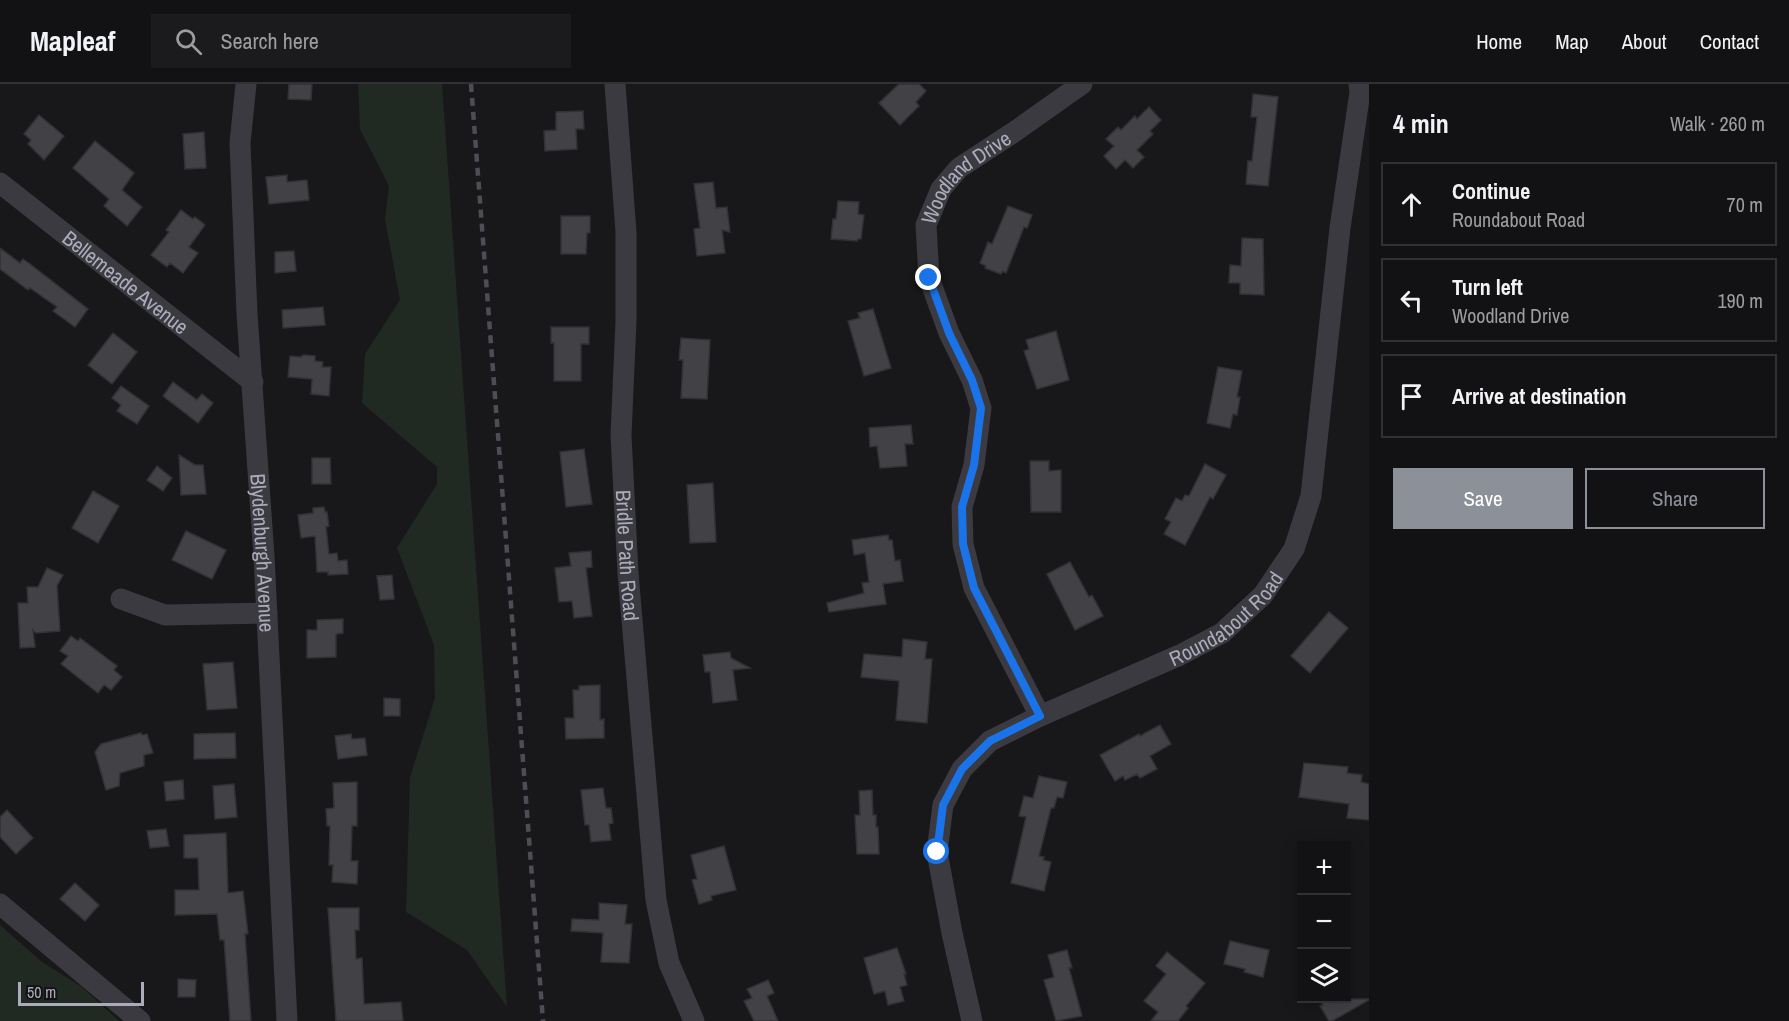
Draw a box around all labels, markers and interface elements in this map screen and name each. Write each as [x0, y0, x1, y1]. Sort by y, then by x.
search box [151, 14, 571, 68]
text: Mapleaf [30, 22, 115, 60]
icon: search [172, 25, 205, 58]
text: Search here [220, 26, 319, 56]
text: Home [1476, 27, 1522, 56]
text: Map [1555, 27, 1589, 56]
text: About [1622, 27, 1667, 56]
text: Contact [1700, 27, 1759, 56]
text: 4 min [1393, 106, 1449, 141]
text: Walk · 260 m [1670, 110, 1765, 137]
street label: Woodland Drive [914, 123, 1016, 228]
text: Continue [1452, 176, 1530, 206]
icon: ahead [1395, 188, 1428, 221]
text: 70 m [1727, 191, 1763, 218]
text: Roundabout Road [1452, 206, 1585, 233]
street label: Bellemeade Avenue [57, 223, 195, 341]
route end [915, 264, 941, 290]
text: Turn left [1452, 272, 1523, 302]
icon: left [1395, 284, 1428, 317]
text: 190 m [1717, 287, 1763, 314]
text: Woodland Drive [1452, 302, 1569, 329]
icon: arrive [1395, 380, 1428, 413]
text: Arrive at destination [1452, 381, 1626, 411]
button: Save [1393, 468, 1573, 529]
button: Share [1585, 468, 1765, 529]
street label: Blydenburgh Avenue [244, 473, 282, 633]
street label: Bridle Path Road [609, 489, 647, 622]
street label: Roundabout Road [1164, 566, 1289, 673]
route start [923, 838, 949, 864]
map controls [1297, 841, 1351, 1003]
button: + [1297, 841, 1351, 895]
button: − [1297, 895, 1351, 949]
button: layers [1297, 949, 1351, 1003]
scale bar [18, 979, 144, 1006]
text: 50 m [27, 981, 56, 1003]

